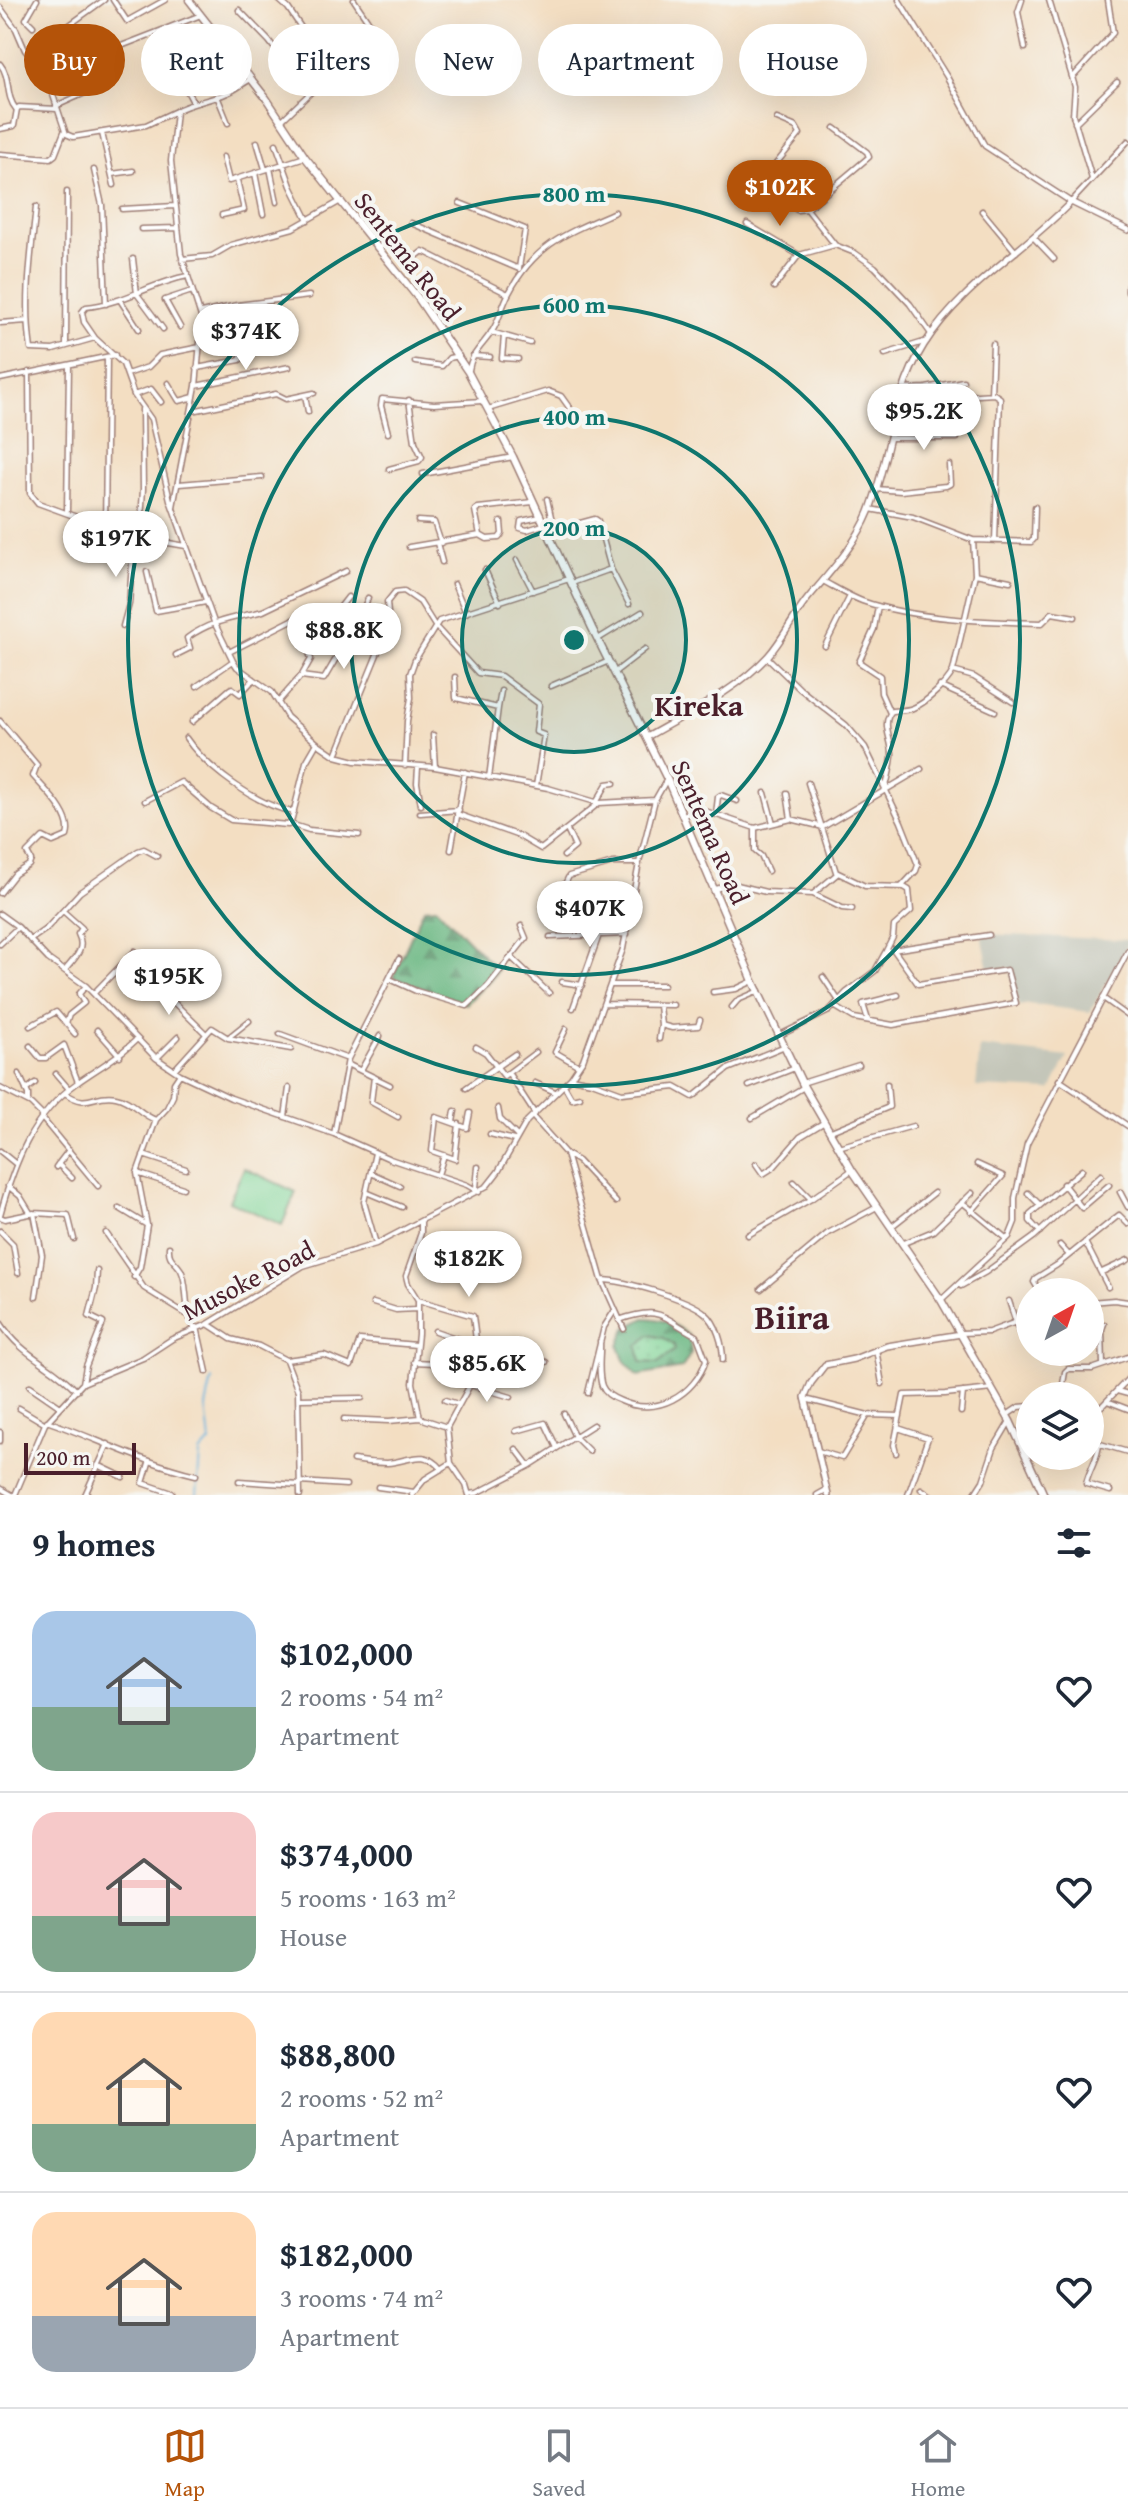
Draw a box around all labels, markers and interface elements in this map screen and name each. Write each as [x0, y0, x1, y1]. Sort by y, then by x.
chip: Buy [24, 24, 125, 96]
chip: Rent [141, 24, 252, 96]
chip: Filters [268, 24, 399, 96]
chip: New [415, 24, 522, 96]
chip: Apartment [538, 24, 723, 96]
chip: House [739, 24, 867, 96]
pin: $102K [724, 160, 836, 228]
text: $102K [745, 166, 815, 205]
text: 800 m [542, 176, 606, 211]
street label: Sentema Road [345, 183, 471, 329]
text: 600 m [542, 287, 606, 322]
pin: $374K [190, 304, 302, 372]
text: $374K [211, 310, 281, 349]
pin: $95.2K [859, 384, 989, 452]
text: $95.2K [885, 390, 963, 429]
text: 400 m [542, 399, 606, 434]
text: 200 m [542, 510, 606, 545]
pin: $197K [60, 511, 172, 579]
text: $197K [81, 517, 151, 556]
pin: $88.8K [279, 603, 409, 671]
text: $88.8K [305, 609, 383, 648]
centre of rings [560, 626, 588, 654]
district label: Kireka [655, 683, 744, 727]
street label: Sentema Road [662, 753, 760, 911]
pin: $407K [534, 881, 646, 949]
text: $407K [555, 887, 625, 926]
pin: $195K [113, 949, 225, 1017]
text: $195K [134, 955, 204, 994]
street label: Musoke Road [175, 1230, 321, 1330]
pin: $182K [413, 1231, 525, 1299]
text: $182K [434, 1237, 504, 1276]
north arrow [1016, 1278, 1104, 1366]
map controls [1016, 1278, 1104, 1470]
district label: Biira [755, 1292, 830, 1341]
pin: $85.6K [422, 1336, 552, 1404]
text: $85.6K [448, 1342, 526, 1381]
button: layers [1016, 1382, 1104, 1470]
scale bar [24, 1439, 136, 1475]
text: 200 m [36, 1441, 91, 1473]
text: 9 homes [32, 1519, 156, 1568]
icon: filters [1052, 1521, 1096, 1565]
text: $102,000 [280, 1628, 413, 1677]
icon: home [96, 1643, 192, 1739]
icon: heart [1052, 1669, 1096, 1713]
text: 2 rooms · 54 m² [280, 1677, 443, 1716]
text: Apartment [280, 1716, 399, 1755]
text: $374,000 [280, 1829, 413, 1878]
icon: home [96, 1844, 192, 1940]
icon: heart [1052, 1870, 1096, 1914]
text: 5 rooms · 163 m² [280, 1878, 456, 1917]
text: House [280, 1917, 347, 1956]
text: $88,800 [280, 2029, 395, 2078]
icon: home [96, 2044, 192, 2140]
icon: heart [1052, 2070, 1096, 2114]
text: 2 rooms · 52 m² [280, 2078, 443, 2117]
text: Apartment [280, 2117, 399, 2156]
text: $182,000 [280, 2229, 413, 2278]
icon: home [96, 2244, 192, 2340]
icon: heart [1052, 2270, 1096, 2314]
text: 3 rooms · 74 m² [280, 2278, 443, 2317]
text: Apartment [280, 2317, 399, 2356]
tab: Map [163, 2424, 207, 2504]
tab: Saved [532, 2424, 586, 2504]
tab: Home [911, 2424, 965, 2504]

